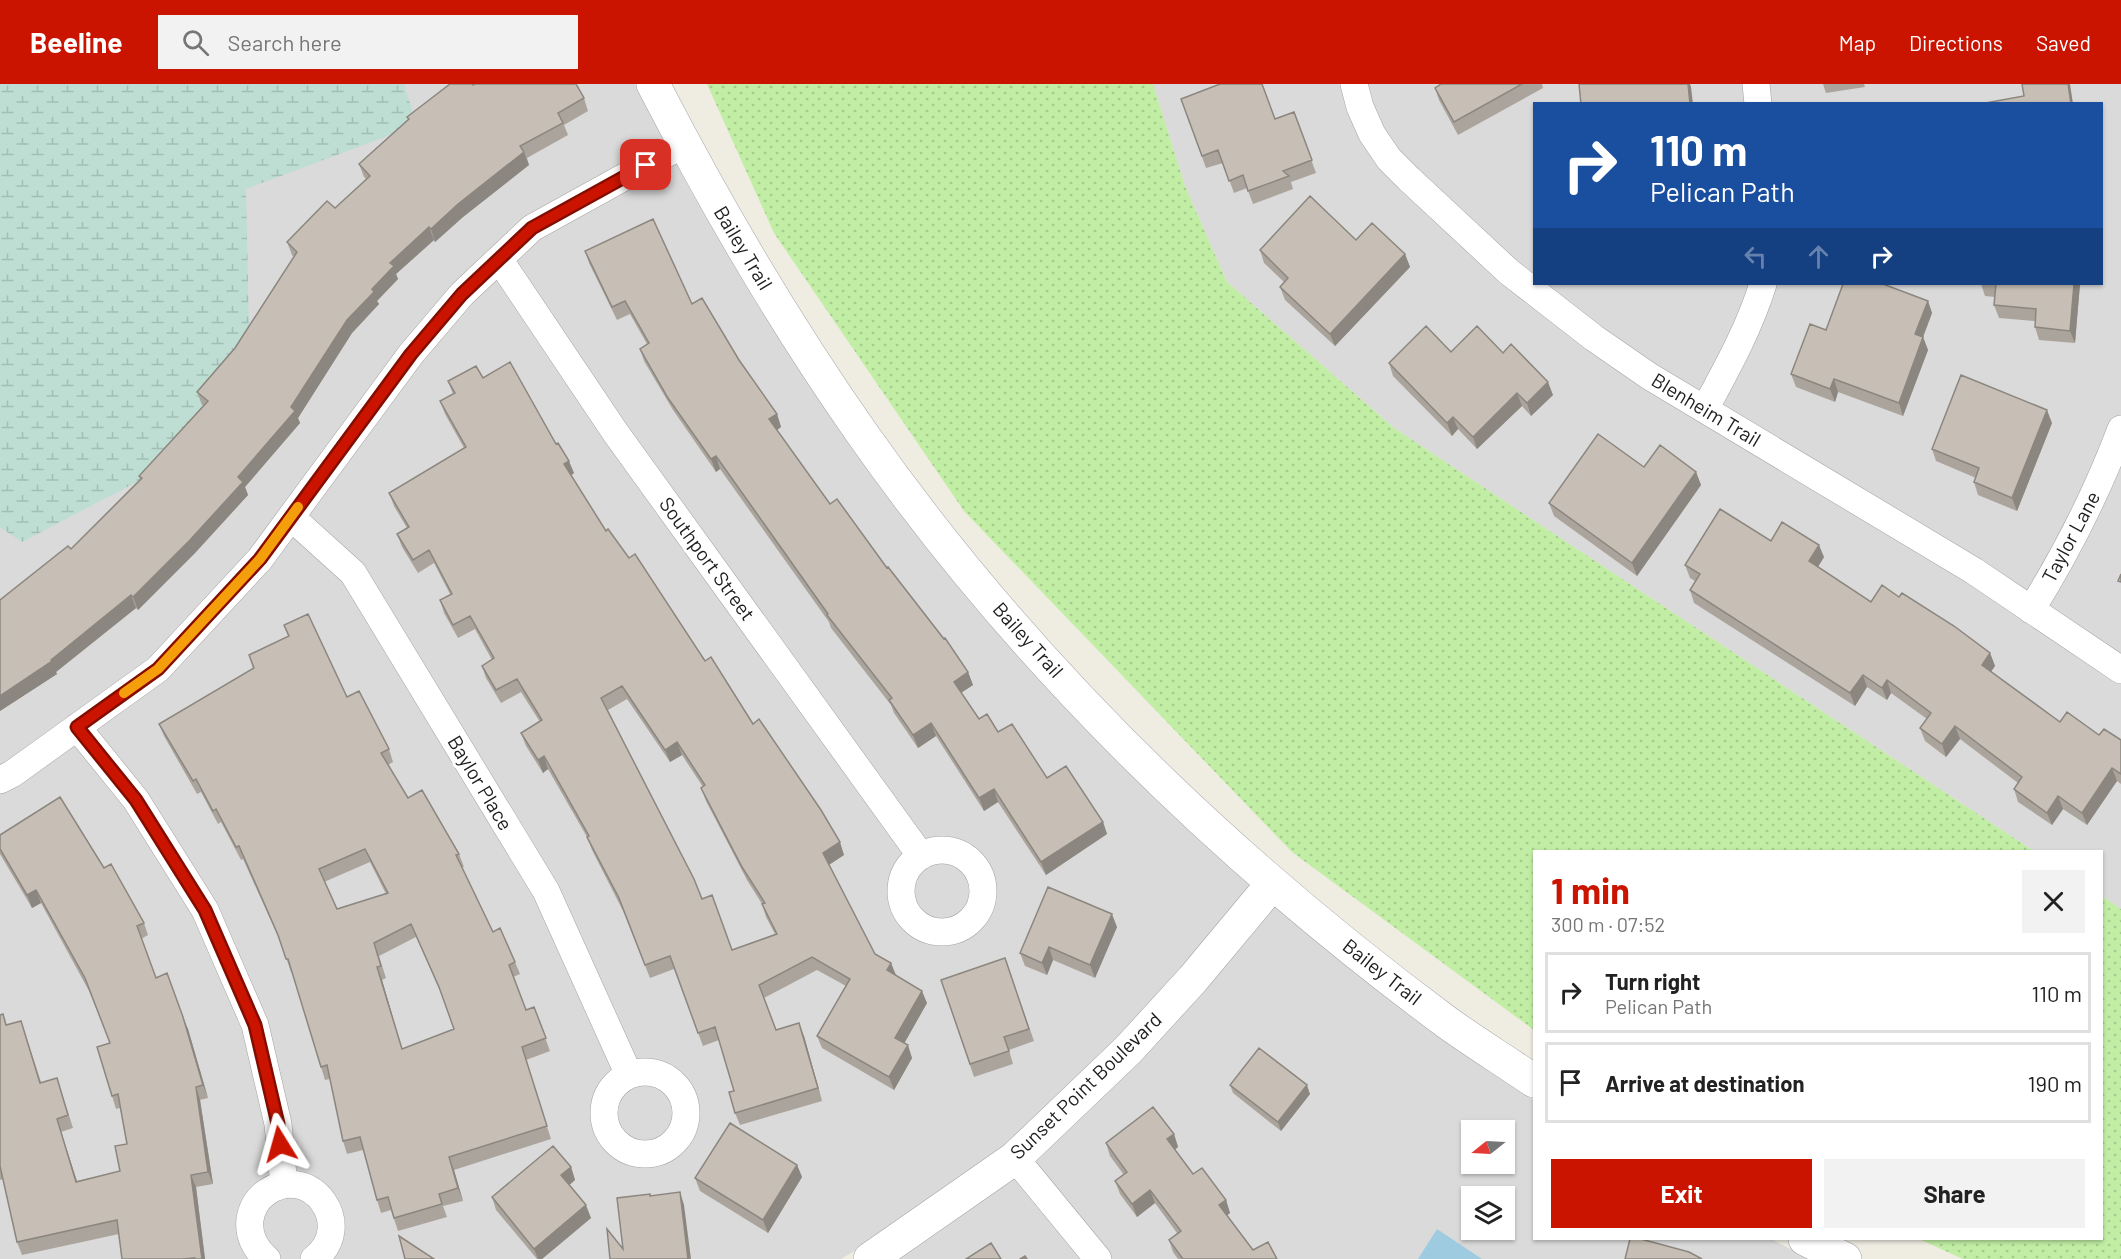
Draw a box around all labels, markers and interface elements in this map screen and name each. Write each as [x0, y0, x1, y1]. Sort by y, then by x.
search box [158, 15, 578, 69]
text: Beeline [30, 25, 122, 59]
icon: search [179, 26, 212, 59]
text: Search here [227, 29, 342, 55]
text: Map [1839, 30, 1876, 55]
text: Directions [1909, 30, 2003, 55]
text: Saved [2036, 30, 2091, 55]
text: 110 m [1650, 124, 1747, 174]
icon: right [1551, 126, 1629, 204]
pin [620, 139, 671, 190]
icon: arrive [629, 148, 662, 181]
text: Pelican Path [1650, 175, 1795, 207]
street label: Bailey Trail [710, 201, 778, 294]
icon: left [1739, 240, 1772, 273]
icon: ahead [1802, 240, 1835, 273]
icon: right [1865, 240, 1898, 273]
street label: Blenheim Trail [1648, 367, 1765, 451]
street label: Taylor Lane [2036, 487, 2104, 586]
street label: Southport Street [655, 492, 761, 625]
street label: Bailey Trail [989, 597, 1069, 682]
street label: Baylor Place [443, 731, 518, 834]
text: 1 min [1551, 868, 1630, 911]
button: close [2022, 870, 2085, 933]
text: 300 m · 07:52 [1551, 912, 1665, 936]
street label: Bailey Trail [1338, 933, 1427, 1009]
text: Turn right [1605, 968, 1700, 994]
icon: right [1554, 976, 1587, 1009]
text: 110 m [2032, 980, 2082, 1006]
text: Pelican Path [1605, 994, 1712, 1018]
street label: Sunset Point Boulevard [1005, 1007, 1166, 1164]
icon: arrive [1554, 1066, 1587, 1099]
text: Arrive at destination [1605, 1070, 1804, 1096]
text: 190 m [2028, 1070, 2082, 1096]
position arrow [248, 1112, 312, 1176]
north arrow [1461, 1120, 1515, 1174]
map controls [1461, 1120, 1515, 1240]
button: Exit [1551, 1159, 1812, 1228]
button: Share [1824, 1159, 2085, 1228]
button: layers [1461, 1186, 1515, 1240]

